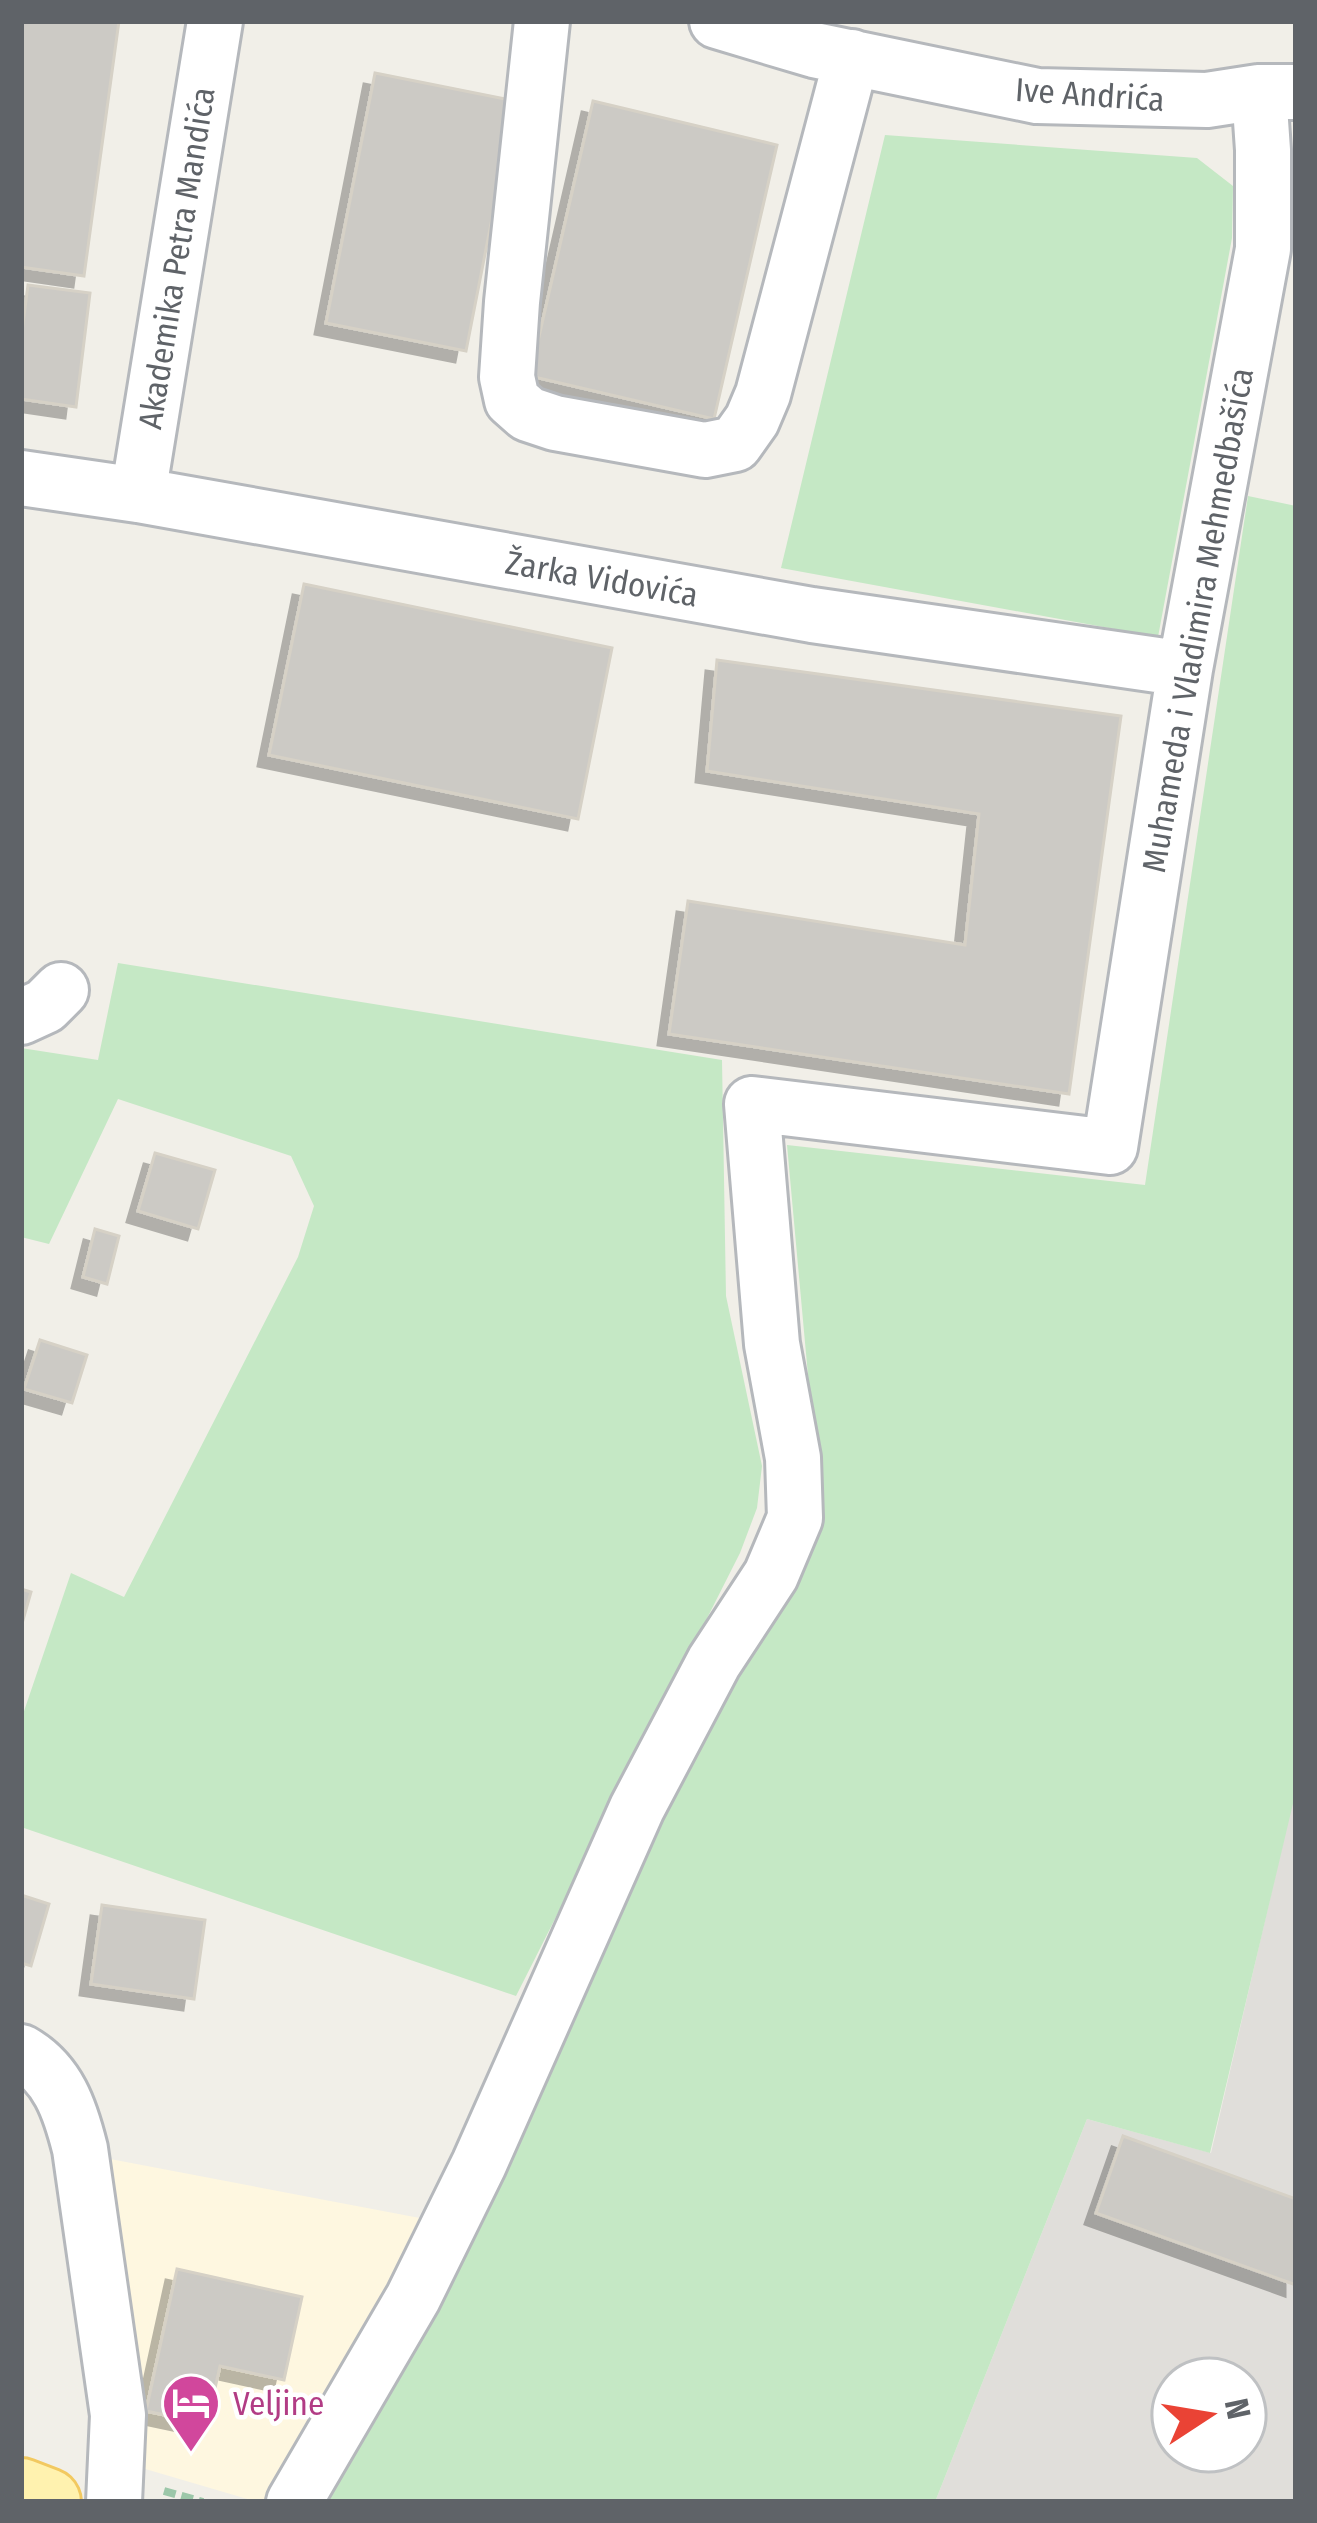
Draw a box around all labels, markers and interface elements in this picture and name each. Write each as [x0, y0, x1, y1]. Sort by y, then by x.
street label: Ive Andrića [1014, 70, 1166, 120]
street label: Akademika Petra Mandića [130, 84, 224, 432]
street label: Muhameda i Vladimira Mehmedbašića [1134, 365, 1262, 875]
street label: Žarka Vidovića [503, 542, 701, 616]
north arrow [1149, 2355, 1269, 2475]
hotel icon: Veljine [160, 2372, 222, 2454]
place label: Veljine [233, 2384, 324, 2424]
text: N [1216, 2395, 1259, 2423]

